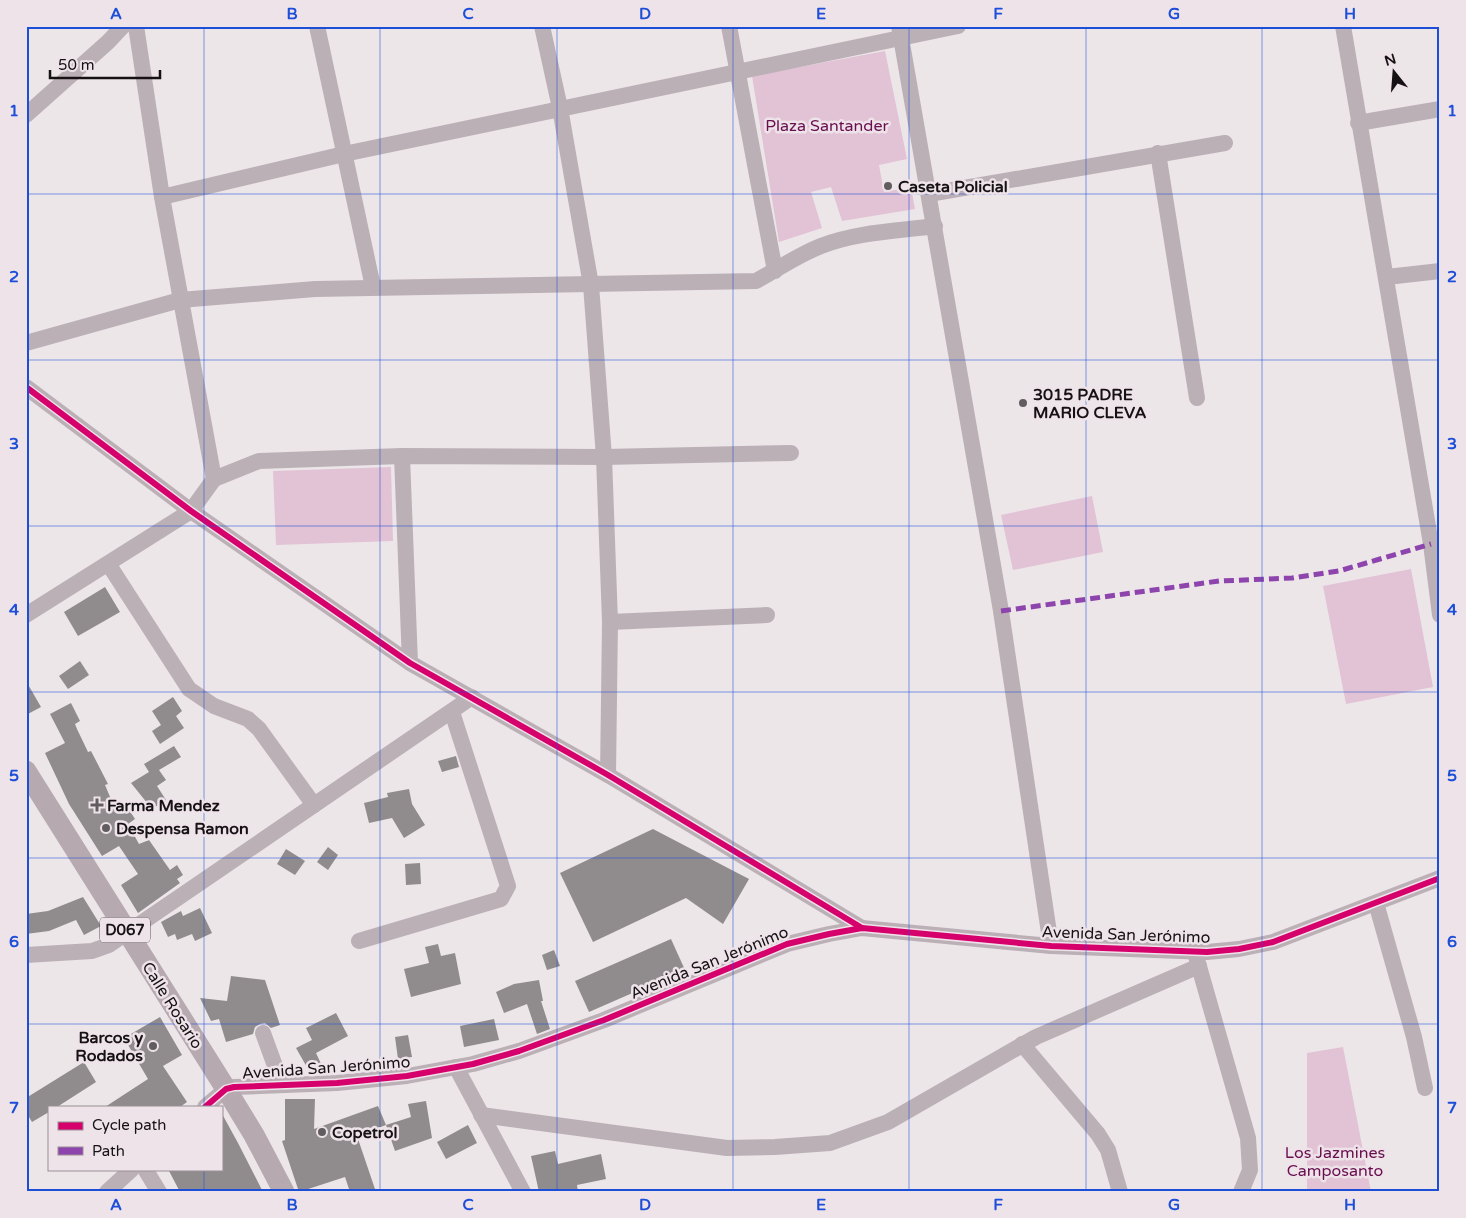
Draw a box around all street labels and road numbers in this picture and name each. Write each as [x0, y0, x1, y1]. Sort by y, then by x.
road number: D067 [100, 918, 150, 942]
street label: Avenida San Jerónimo [627, 922, 791, 1004]
street label: Avenida San Jerónimo [1041, 922, 1211, 948]
street label: Calle Rosario [137, 958, 207, 1053]
street label: Avenida San Jerónimo [241, 1052, 411, 1084]

